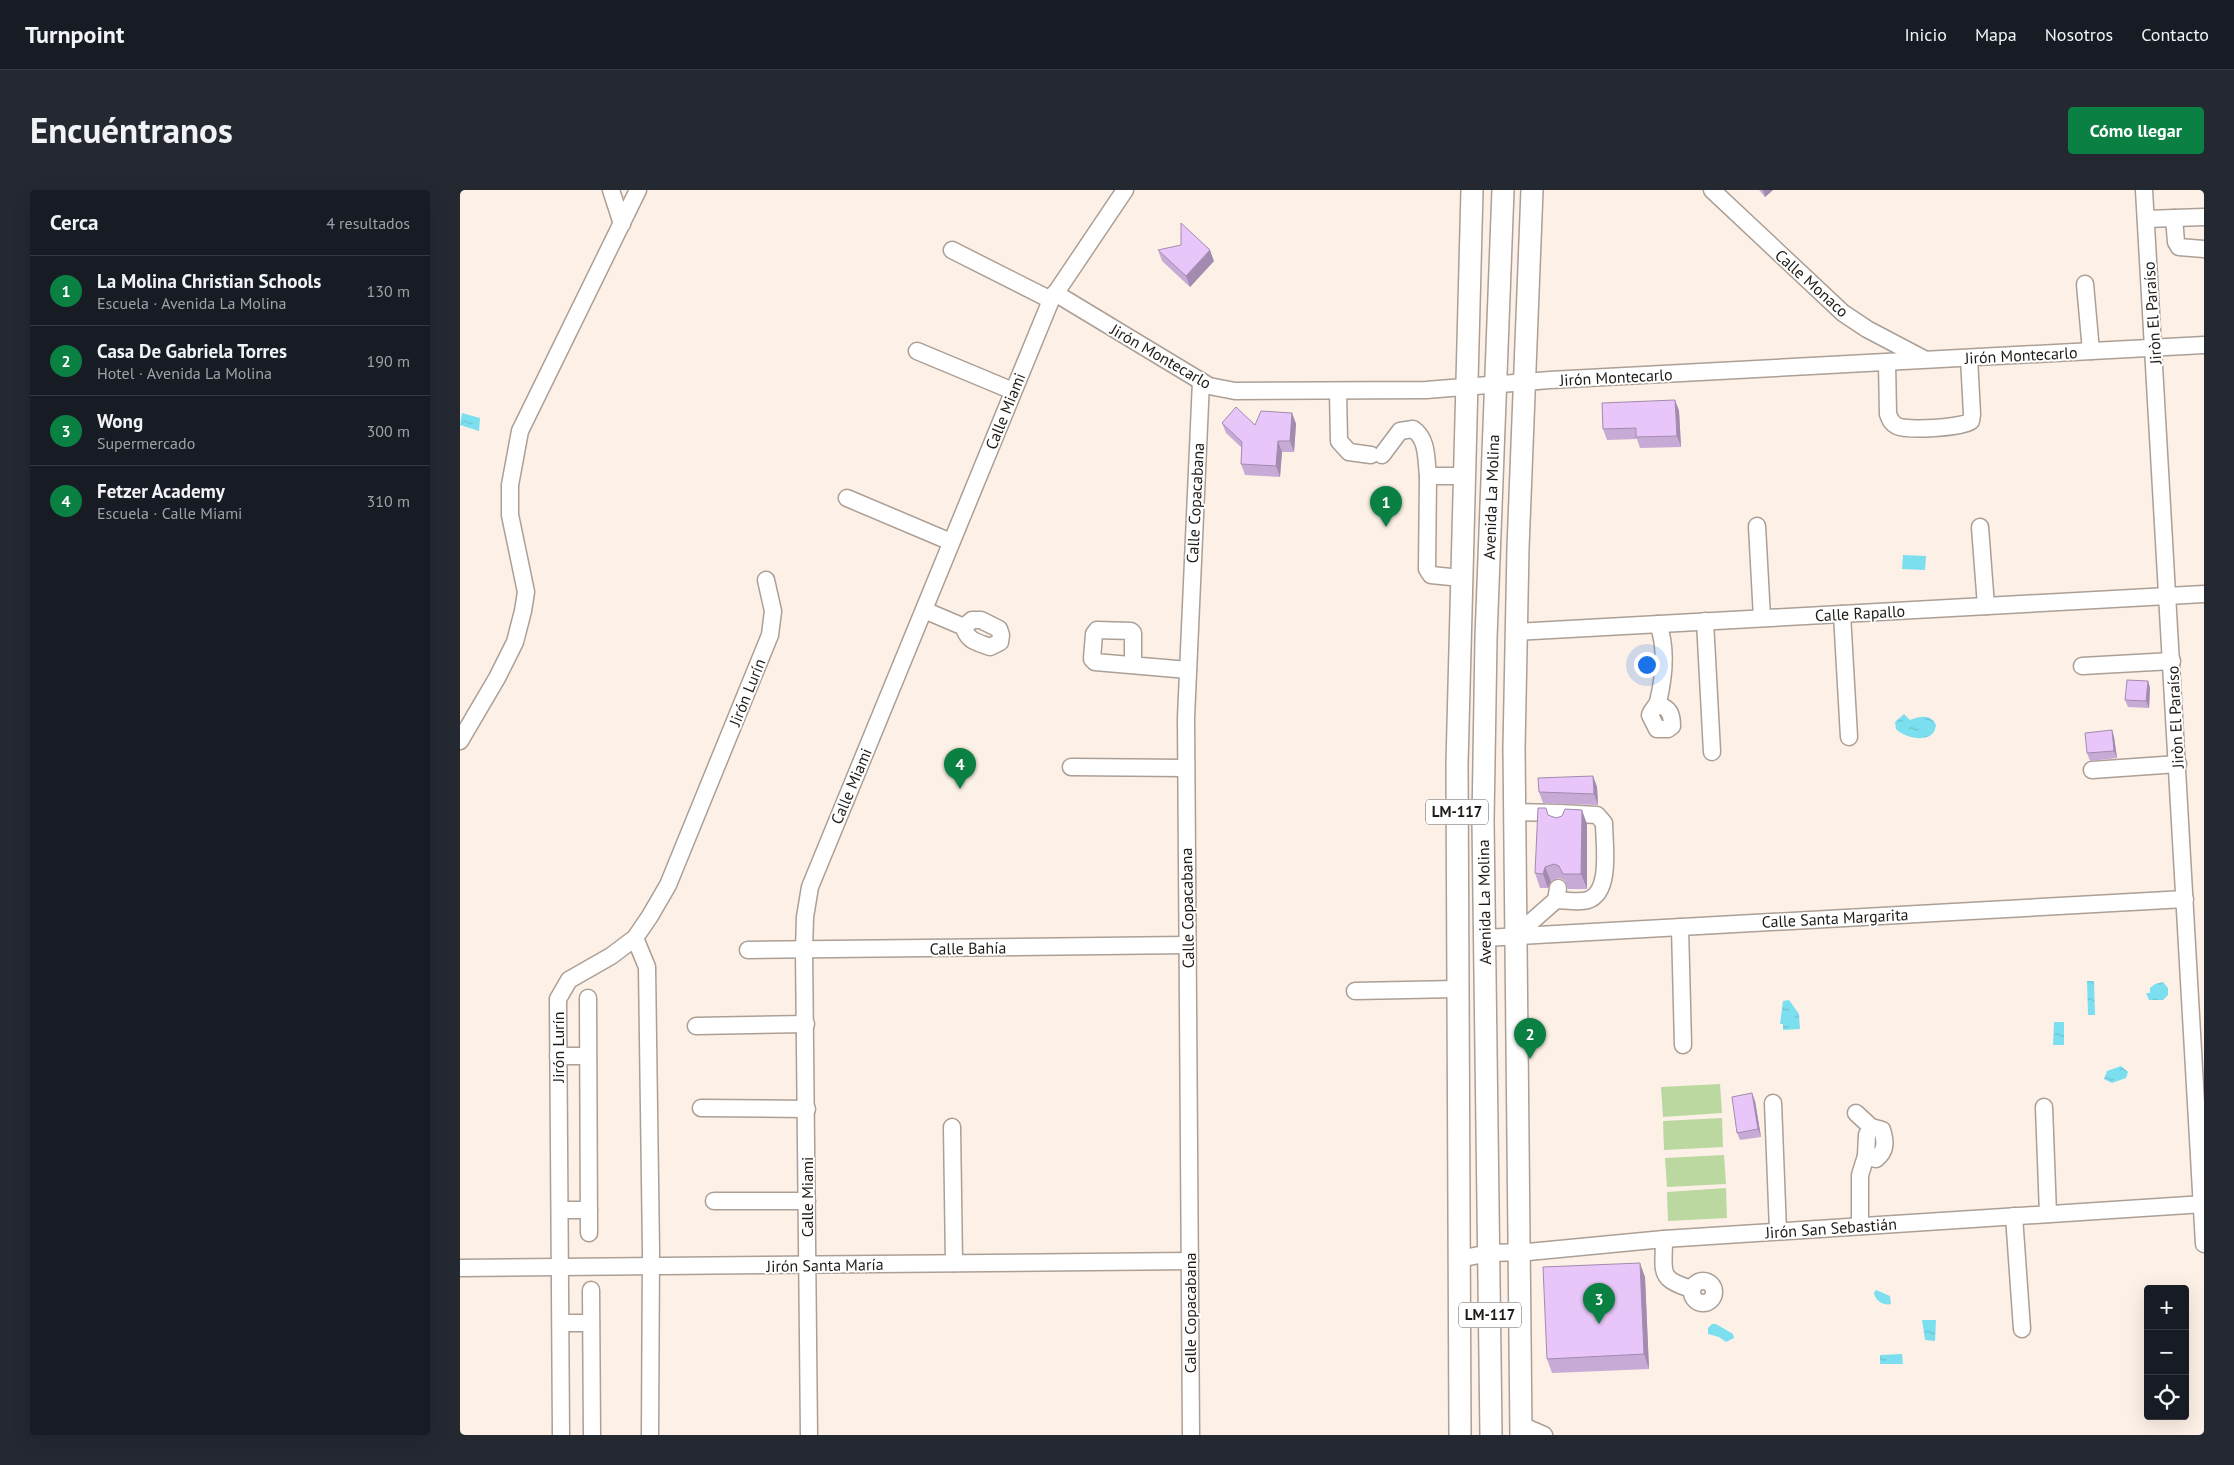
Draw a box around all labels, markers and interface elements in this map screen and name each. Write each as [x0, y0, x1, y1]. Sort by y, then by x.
text: Turnpoint [25, 19, 124, 50]
text: Inicio [1904, 23, 1947, 46]
text: Mapa [1975, 23, 2017, 46]
text: Nosotros [2045, 23, 2113, 46]
text: Contacto [2141, 23, 2209, 46]
text: Encuéntranos [30, 107, 233, 153]
button: Cómo llegar [2068, 107, 2204, 154]
text: Cerca [50, 209, 99, 236]
text: 4 resultados [326, 213, 410, 233]
street label: Calle Monaco [1771, 245, 1853, 321]
street label: Jiròn El Paraíso [2138, 261, 2166, 366]
text: La Molina Christian Schools [97, 269, 321, 293]
text: 1 [61, 281, 71, 301]
text: 130 m [367, 281, 410, 301]
text: Escuela · Avenida La Molina [97, 293, 287, 313]
street label: Jirón Montecarlo [1106, 319, 1215, 393]
text: Casa De Gabriela Torres [97, 339, 287, 363]
street label: Jirón Montecarlo [1963, 342, 2078, 368]
text: 2 [61, 351, 71, 371]
text: 190 m [367, 351, 410, 371]
text: Hotel · Avenida La Molina [97, 363, 272, 383]
street label: Jirón Montecarlo [1558, 364, 1673, 390]
street label: Calle Miami [981, 370, 1029, 452]
text: Wong [97, 409, 143, 433]
text: 3 [61, 421, 71, 441]
text: 300 m [367, 421, 410, 441]
text: Supermercado [97, 433, 195, 453]
street label: Avenida La Molina [1479, 434, 1503, 560]
street label: Calle Copacabana [1182, 442, 1208, 564]
text: Fetzer Academy [97, 479, 225, 503]
pin: 1 [1370, 486, 1402, 527]
text: 4 [61, 491, 71, 511]
text: 310 m [367, 491, 410, 511]
text: Escuela · Calle Miami [97, 503, 242, 523]
street label: Calle Rapallo [1814, 601, 1906, 625]
your location [1634, 652, 1660, 678]
street label: Jirón Lurín [724, 655, 770, 730]
street label: Jiròn El Paraíso [2162, 665, 2188, 770]
street label: Calle Miami [826, 745, 876, 827]
pin: 4 [944, 748, 976, 789]
road number: LM-117 [1426, 800, 1488, 824]
street label: Avenida La Molina [1473, 839, 1495, 965]
street label: Calle Copacabana [1176, 847, 1198, 969]
street label: Calle Santa Margarita [1761, 904, 1909, 932]
street label: Calle Bahía [929, 937, 1007, 959]
street label: Jirón Lurín [548, 1011, 568, 1084]
pin: 2 [1514, 1018, 1546, 1059]
street label: Calle Miami [797, 1157, 817, 1237]
street label: Jirón San Sebastián [1764, 1213, 1897, 1243]
street label: Calle Copacabana [1180, 1253, 1200, 1373]
street label: Jirón Santa María [765, 1254, 884, 1276]
pin: 3 [1583, 1283, 1615, 1324]
map controls [2144, 1285, 2189, 1420]
button: + [2144, 1285, 2189, 1330]
road number: LM-117 [1459, 1302, 1521, 1328]
button: − [2144, 1330, 2189, 1375]
button: locate [2144, 1375, 2189, 1420]

